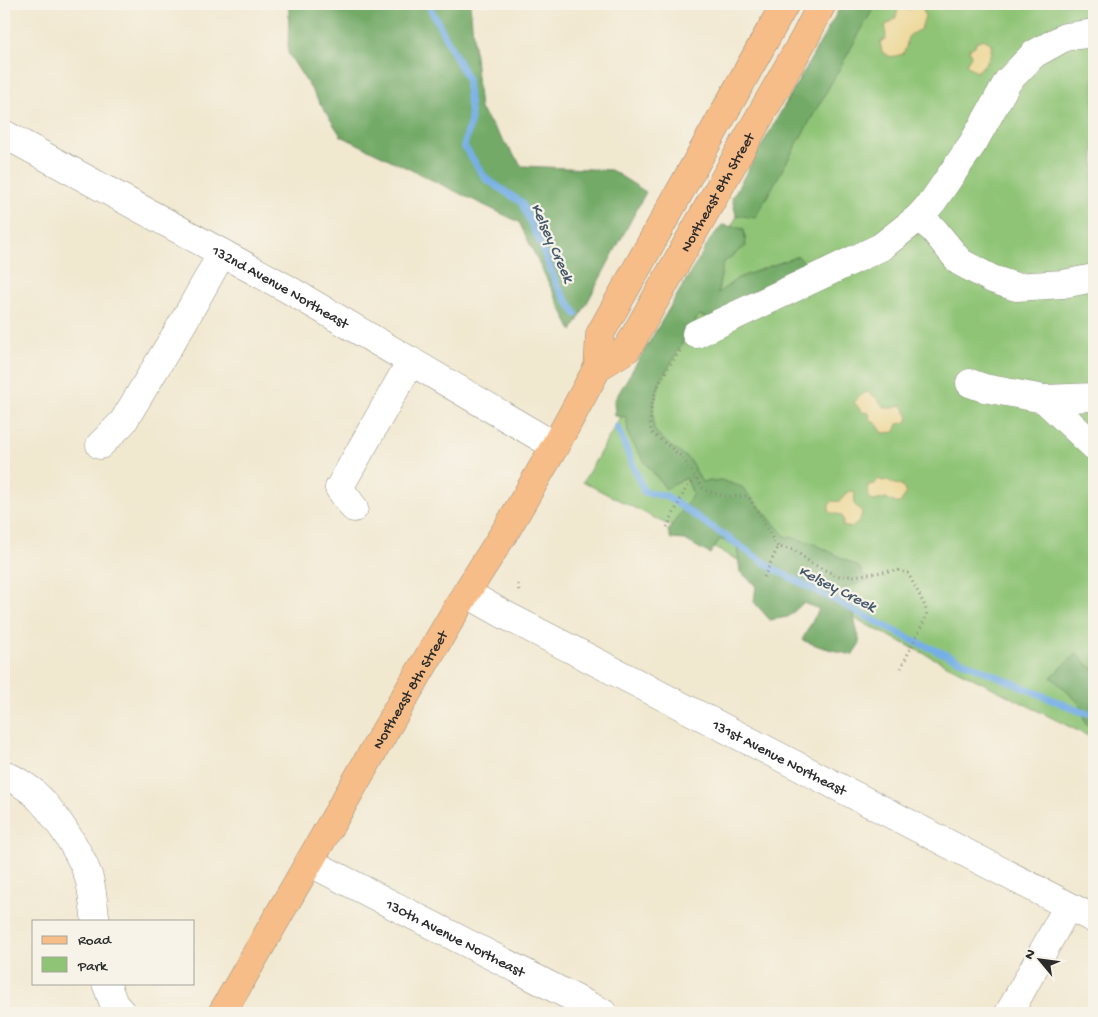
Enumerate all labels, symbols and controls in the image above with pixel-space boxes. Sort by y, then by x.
street label: Northeast 8th Street [677,128,760,256]
water label: Kelsey Creek [525,201,577,288]
street label: 132nd Avenue Northeast [207,242,353,335]
water label: Kelsey Creek [795,562,880,619]
street label: Northeast 8th Street [369,626,454,753]
street label: 131st Avenue Northeast [708,716,851,802]
street label: 130th Avenue Northeast [381,896,529,983]
legend [32,920,195,984]
text: Road [78,932,112,950]
north arrow [1016,934,1066,984]
text: N [1021,947,1040,963]
text: Park [77,958,108,976]

